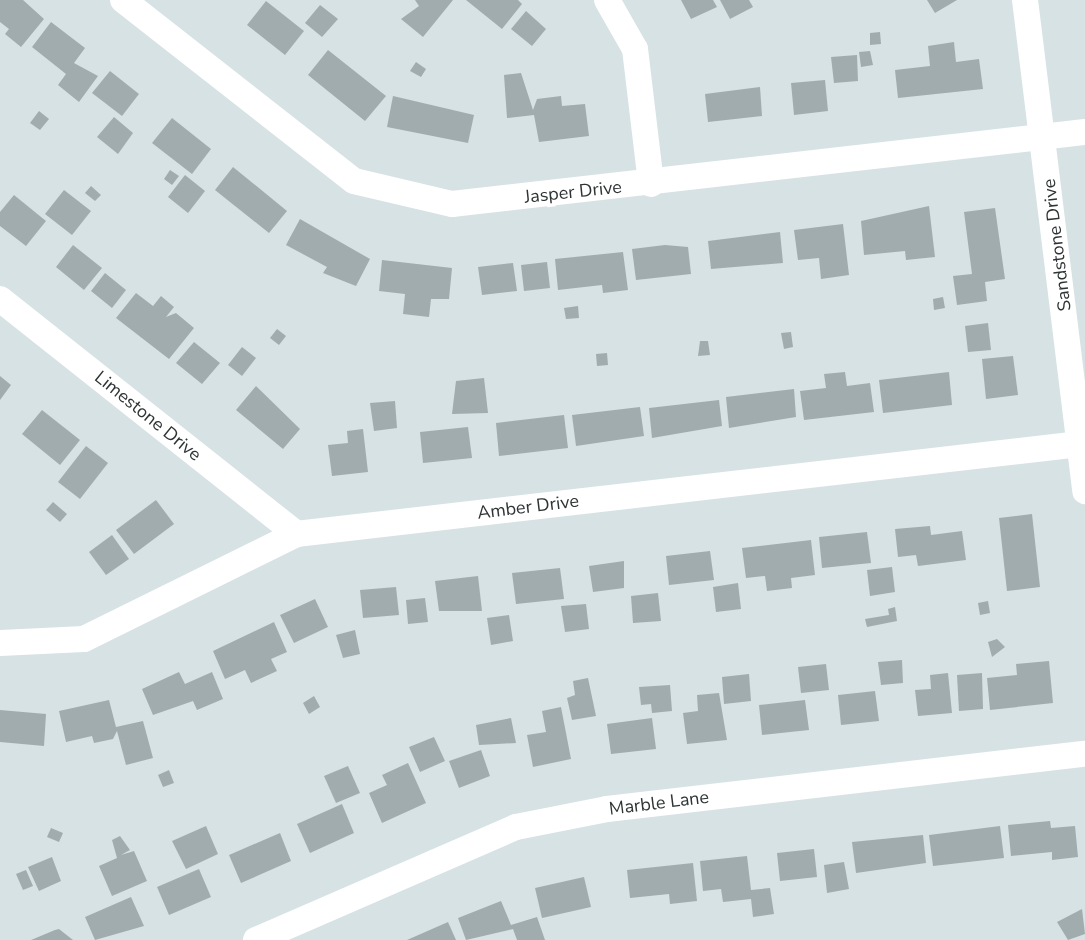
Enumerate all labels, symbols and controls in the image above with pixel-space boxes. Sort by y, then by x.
street label: Jasper Drive [523,176,623,208]
street label: Sandstone Drive [1038,178,1076,312]
street label: Limestone Drive [90,366,206,466]
street label: Amber Drive [476,490,580,524]
street label: Marble Lane [608,786,710,820]

